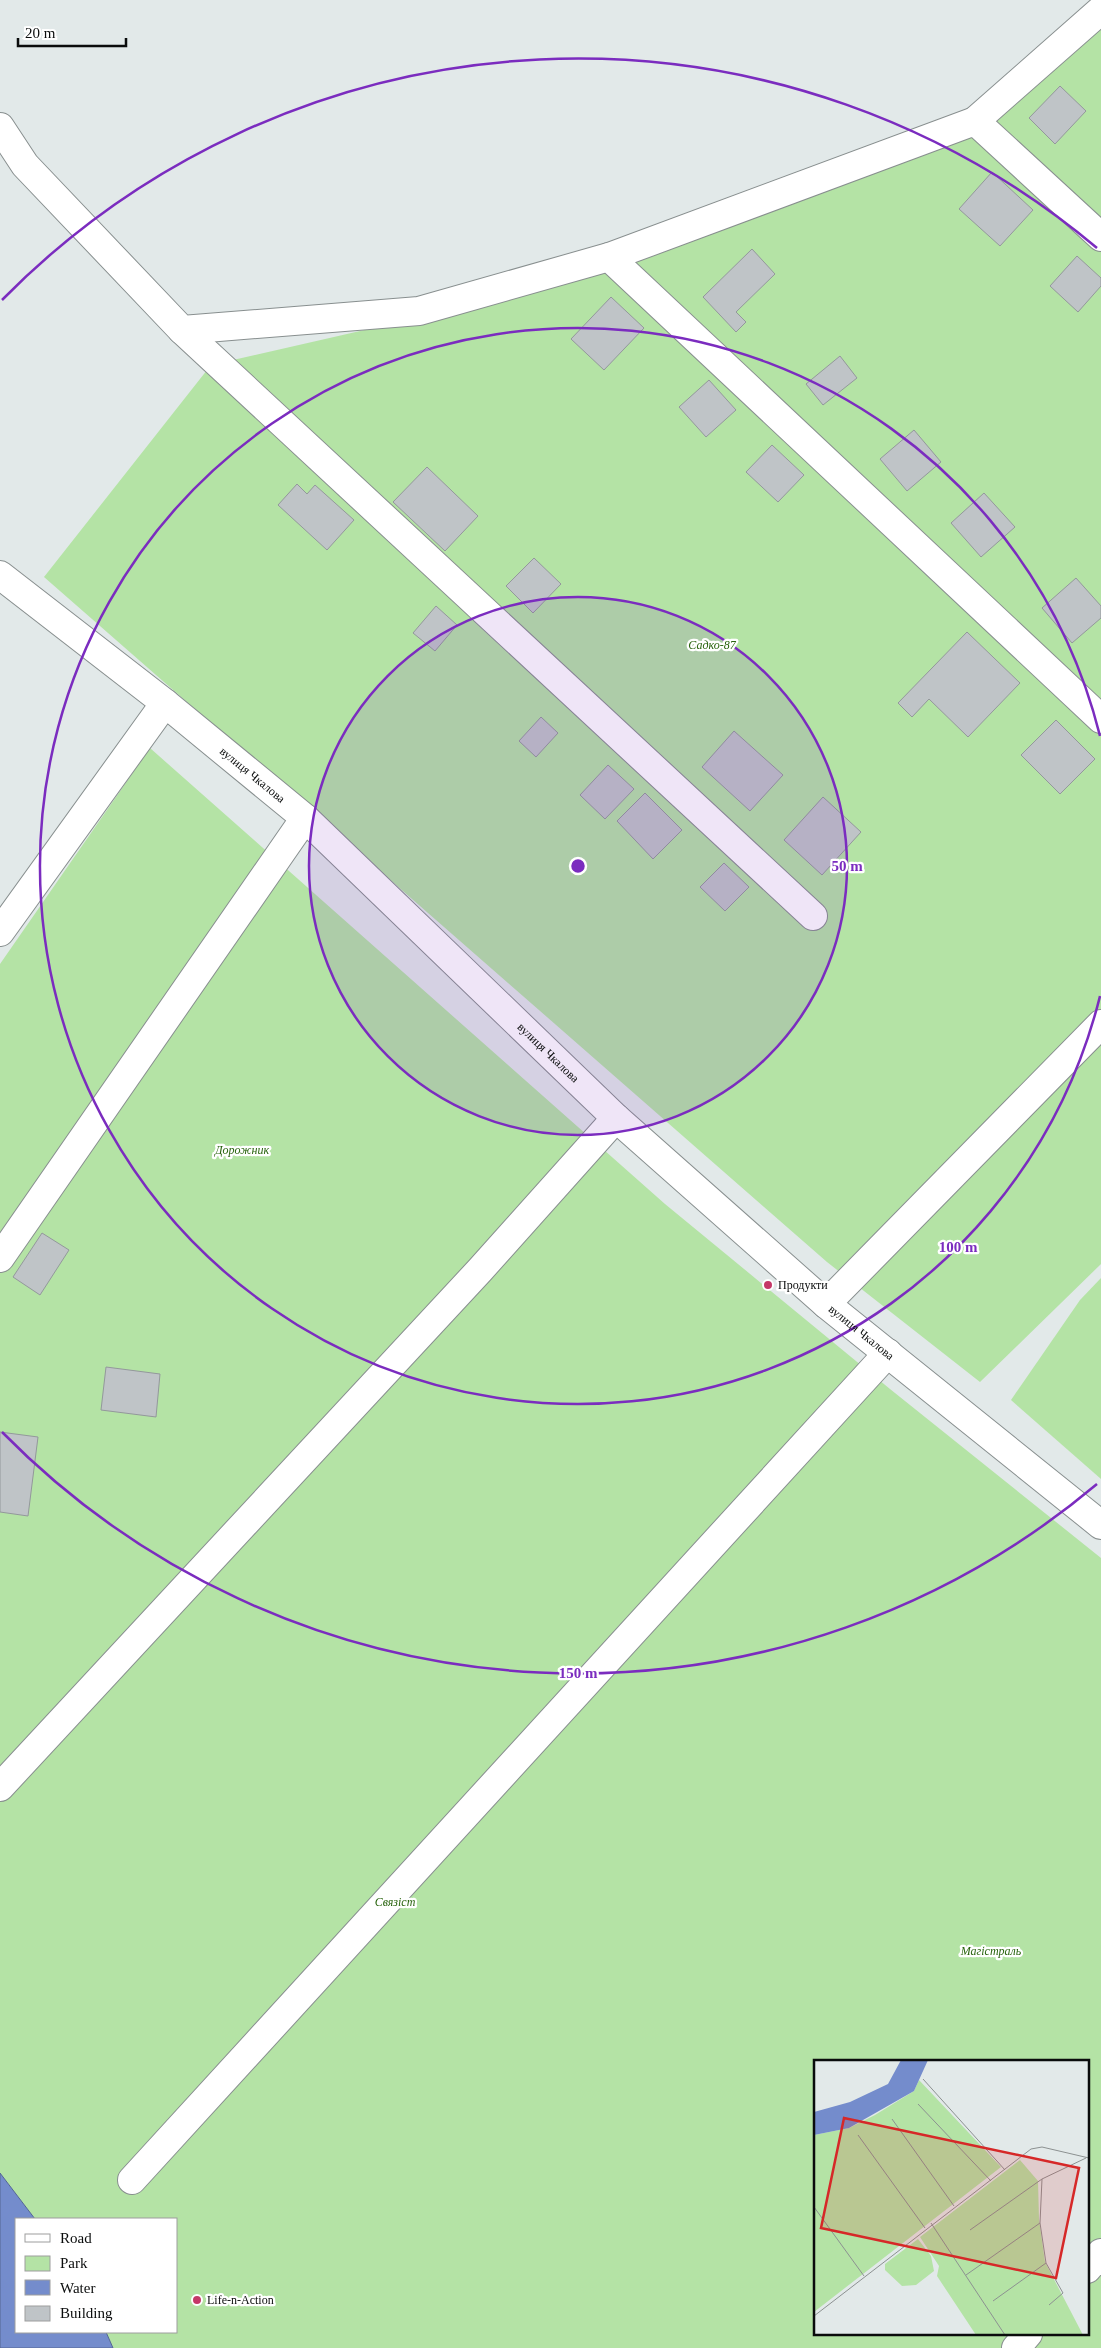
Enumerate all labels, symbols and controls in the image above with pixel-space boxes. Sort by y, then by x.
scale bar [18,15,125,47]
text: 20 m [25,25,56,41]
park label: Садко-87 [688,638,737,652]
street label: вулиця Чкалова [217,744,288,806]
centre of rings [569,857,587,875]
text: 50 m [831,858,863,874]
street label: вулиця Чкалова [515,1020,582,1086]
park label: Дорожник [214,1143,269,1157]
text: 100 m [939,1239,978,1255]
place label: Продукти [778,1278,828,1292]
marker: Продукти [762,1279,774,1291]
street label: вулиця Чкалова [826,1302,897,1363]
text: 150 m [559,1665,598,1681]
park label: Связіст [375,1895,416,1909]
park label: Магістраль [960,1944,1022,1958]
inset map [814,2060,1088,2336]
legend [15,2218,178,2333]
text: Road [60,2230,92,2246]
text: Park [60,2255,88,2271]
text: Water [60,2280,95,2296]
place label: Life-n-Action [207,2293,274,2307]
marker: Life-n-Action [191,2294,203,2306]
text: Building [60,2305,113,2321]

